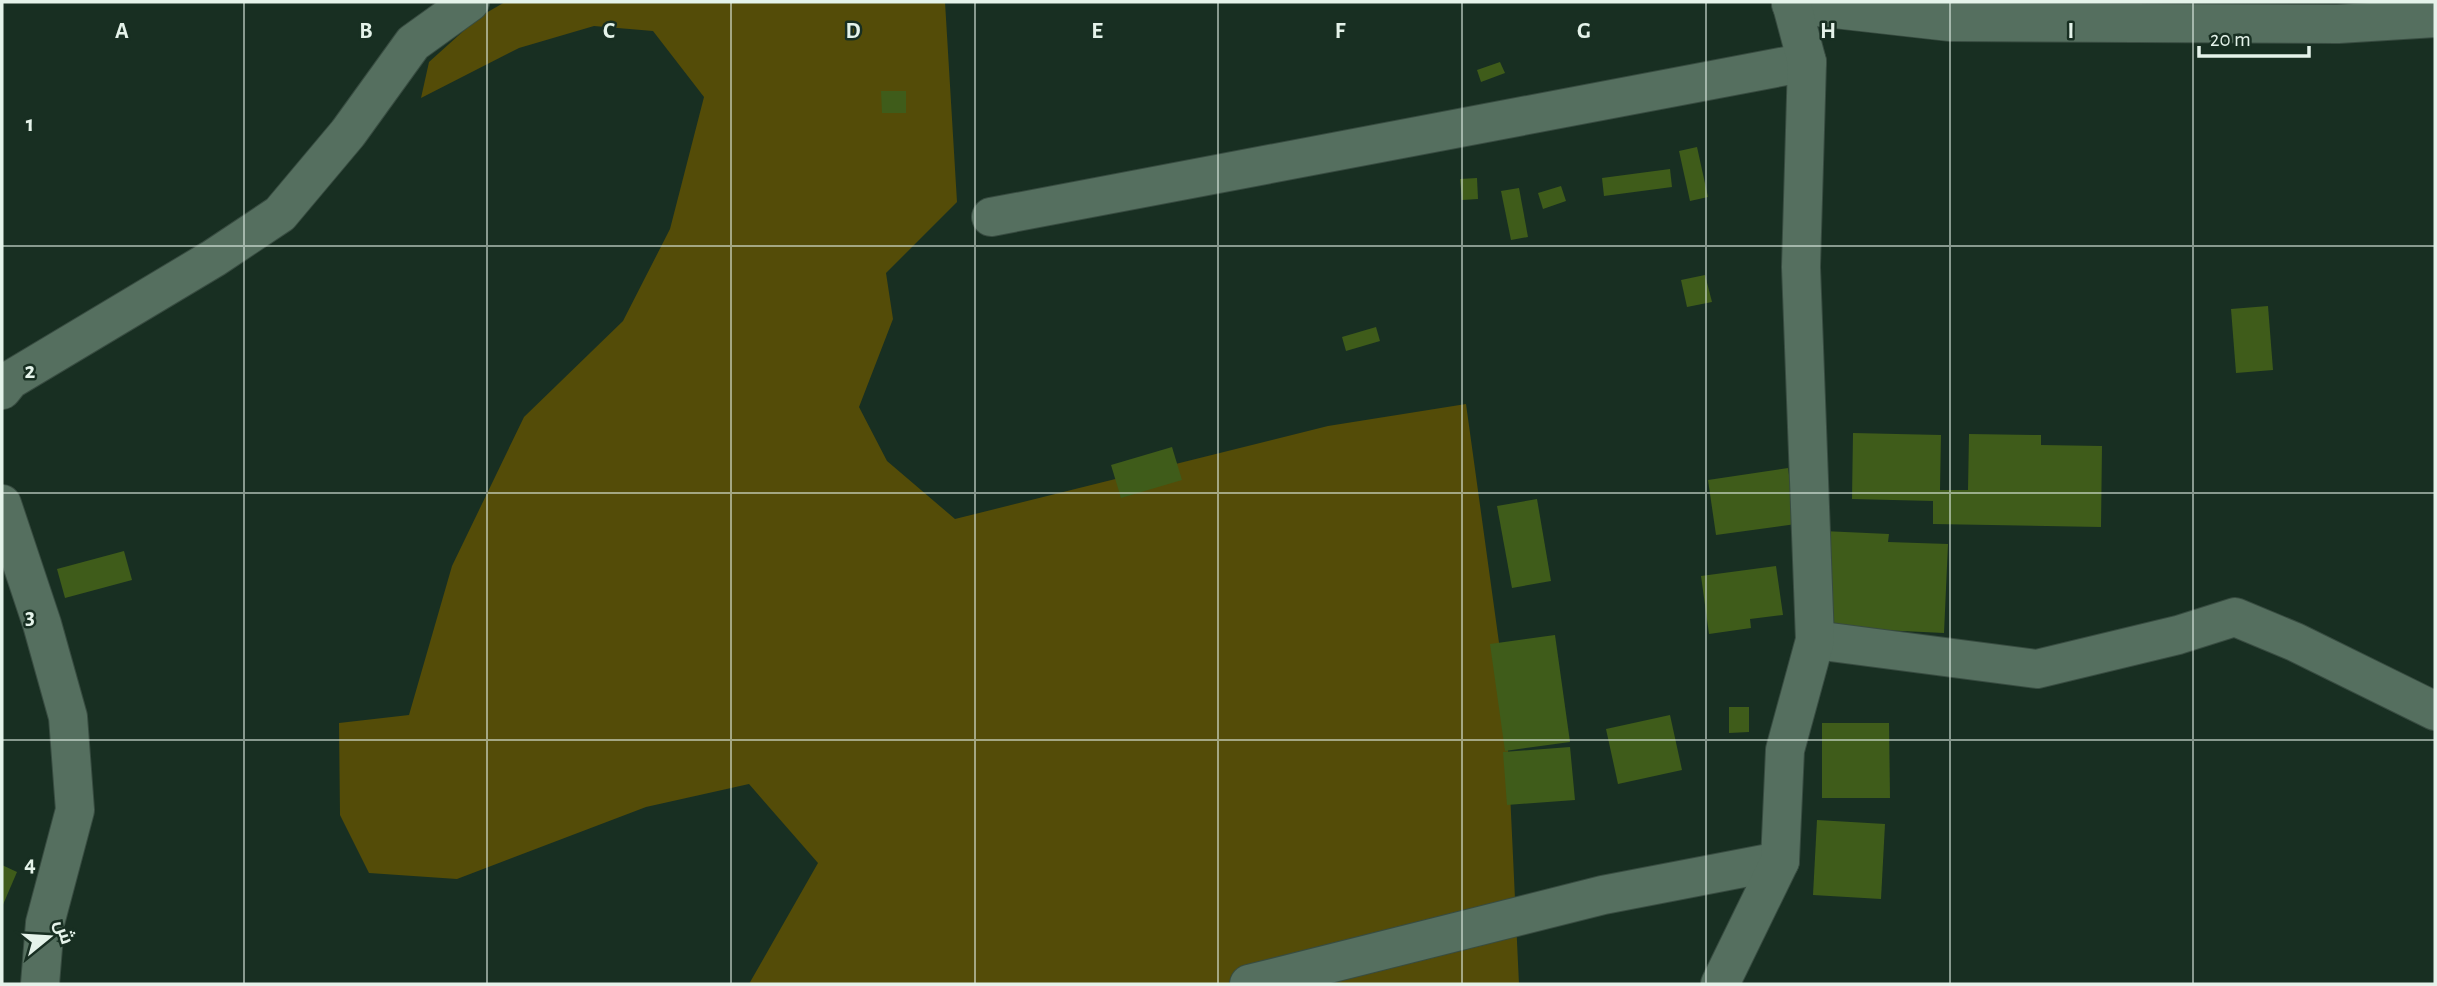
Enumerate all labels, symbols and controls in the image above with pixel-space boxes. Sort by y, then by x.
scale bar [2199,14,2309,58]
text: A [115,20,129,43]
text: B [359,20,373,43]
text: C [603,20,615,43]
text: D [845,20,861,43]
text: E [1091,20,1103,43]
text: F [1335,20,1346,43]
text: G [1577,20,1591,43]
text: H [1820,20,1836,43]
text: I [2068,20,2074,43]
text: 20 m [2210,29,2251,50]
text: 1 [26,113,34,136]
text: 2 [25,360,36,383]
text: 3 [25,606,35,629]
text: 4 [24,853,36,876]
north arrow [14,902,84,972]
text: ش [50,917,77,947]

